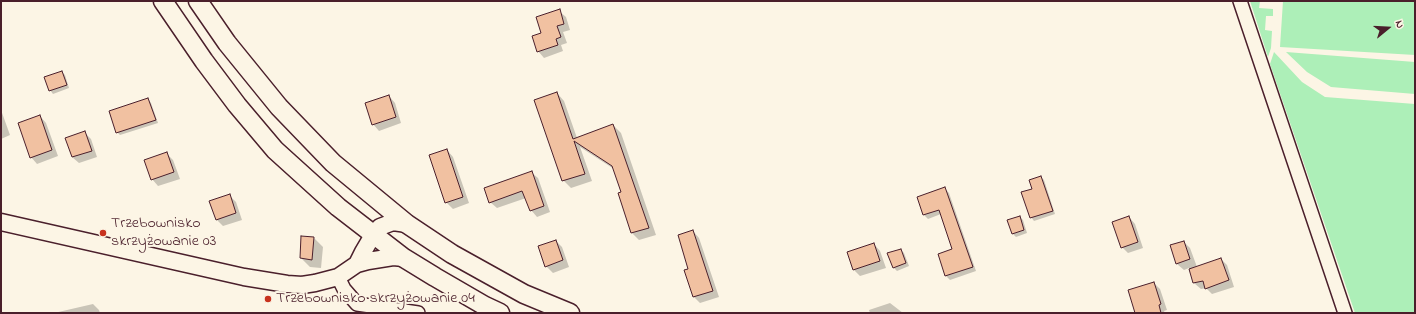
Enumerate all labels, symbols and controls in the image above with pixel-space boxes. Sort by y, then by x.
north arrow [1368,8,1408,48]
text: N [1391,18,1408,30]
place label: Trzebownisko skrzyżowanie 03 [111,214,216,252]
marker: Trzebownisko skrzyżowanie 03 [98,228,108,238]
place label: Trzebownisko skrzyżowanie 04 [276,289,475,309]
marker: Trzebownisko skrzyżowanie 04 [263,294,273,304]

